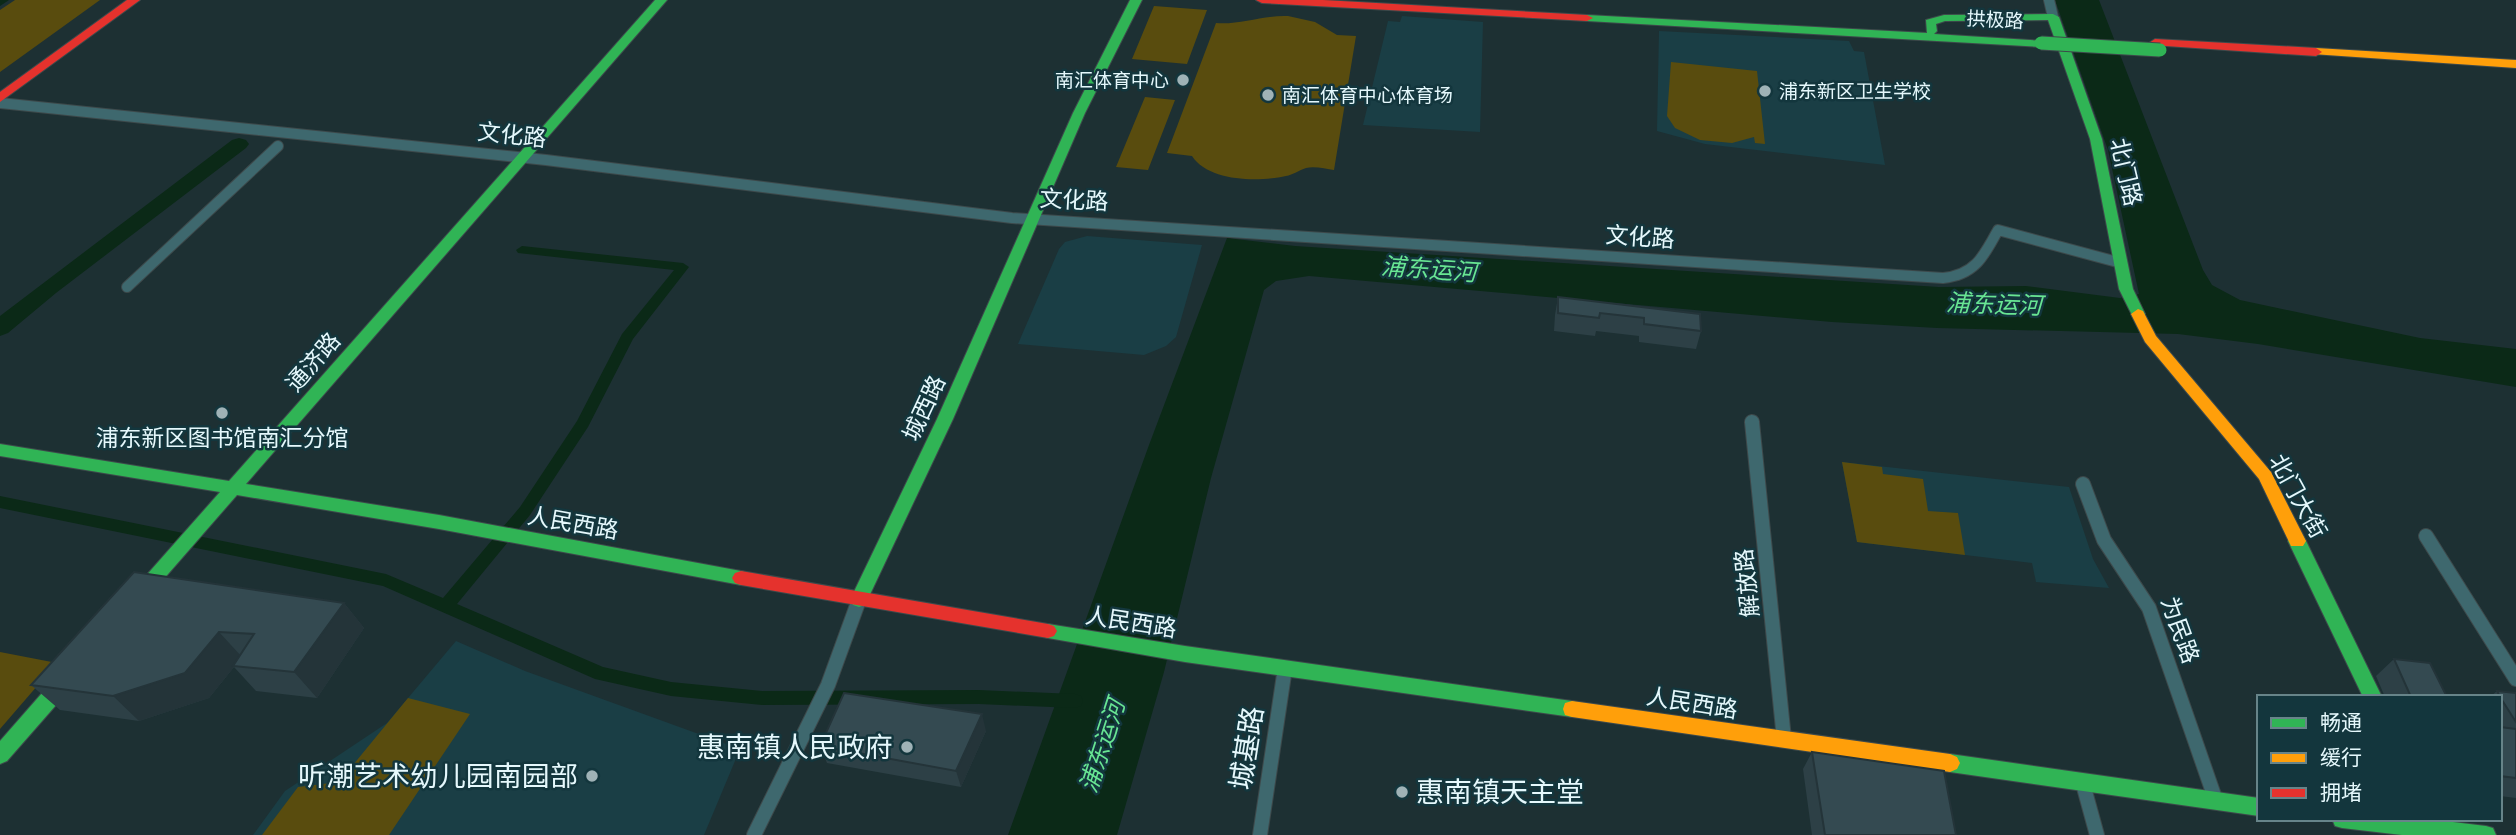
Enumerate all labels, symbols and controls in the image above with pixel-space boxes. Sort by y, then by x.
street label: 拱极路 [1966,8,2024,32]
place label: 南汇体育中心 [1055,70,1169,91]
marker: 南汇体育中心 [1175,72,1191,88]
place label: 浦东新区卫生学校 [1779,81,1931,102]
marker: 浦东新区卫生学校 [1757,83,1773,99]
place label: 南汇体育中心体育场 [1282,85,1453,106]
marker: 南汇体育中心体育场 [1260,87,1276,103]
street label: 文化路 [476,118,548,152]
street label: 北门路 [2106,135,2146,209]
street label: 文化路 [1039,185,1109,215]
street label: 文化路 [1605,222,1675,252]
water label: 浦东运河 [1380,252,1482,286]
water label: 浦东运河 [1946,289,2046,319]
street label: 通济路 [281,327,345,397]
street label: 城西路 [898,371,950,445]
marker: 浦东新区图书馆南汇分馆 [214,405,230,421]
place label: 浦东新区图书馆南汇分馆 [96,425,349,451]
street label: 北门大街 [2264,449,2332,543]
street label: 人民西路 [525,502,621,544]
street label: 解放路 [1730,547,1764,619]
street label: 为民路 [2156,593,2204,667]
street label: 人民西路 [1084,602,1178,642]
street label: 人民西路 [1645,683,1739,723]
water label: 浦东运河 [1074,692,1131,796]
legend [2257,695,2502,821]
street label: 城基路 [1225,704,1269,792]
text: 畅通 [2320,711,2362,734]
place label: 惠南镇人民政府 [697,732,893,763]
marker: 惠南镇人民政府 [899,739,915,755]
text: 缓行 [2320,746,2362,769]
place label: 听潮艺术幼儿园南园部 [298,761,578,792]
marker: 听潮艺术幼儿园南园部 [584,768,600,784]
place label: 惠南镇天主堂 [1416,777,1584,808]
text: 拥堵 [2320,781,2362,804]
marker: 惠南镇天主堂 [1394,784,1410,800]

